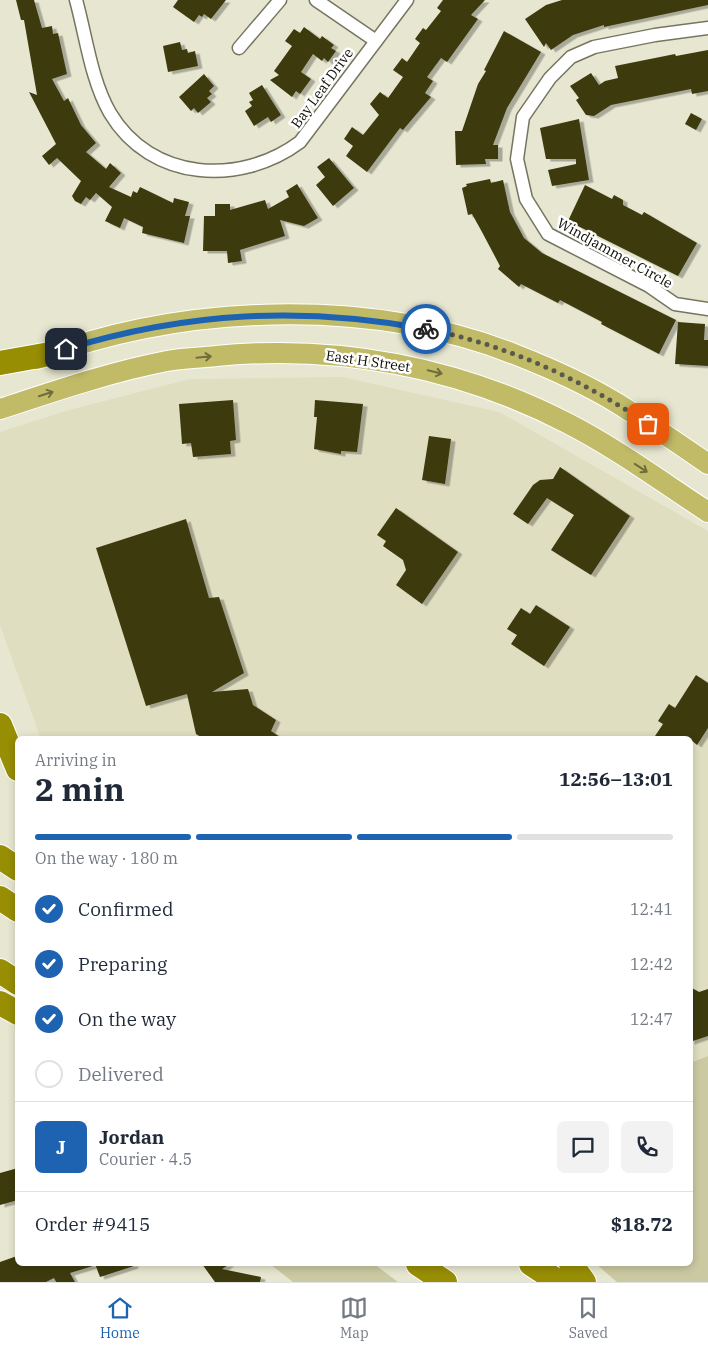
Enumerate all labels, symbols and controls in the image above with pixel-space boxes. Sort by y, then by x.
street label: Bay Leaf Drive [287,44,357,132]
street label: Windjammer Circle [554,214,676,292]
courier [401,304,451,354]
icon: bike [412,315,440,343]
pin [45,328,87,370]
icon: home [52,335,80,363]
street label: East H Street [325,346,411,376]
one-way arrow [196,352,212,362]
one-way arrow [426,368,442,377]
one-way arrow [38,389,54,398]
pin [627,403,669,445]
icon: bag [634,410,662,438]
one-way arrow [634,463,648,473]
text: Arriving in [35,750,117,770]
text: 12:56–13:01 [559,767,673,791]
text: 2 min [35,768,125,810]
text: On the way · 180 m [35,848,178,868]
icon: check [35,895,63,923]
text: Confirmed [78,897,173,921]
text: 12:41 [630,899,673,919]
icon: check [35,950,63,978]
text: Preparing [78,952,167,976]
text: 12:42 [630,954,673,974]
icon: check [35,1005,63,1033]
text: On the way [78,1007,176,1031]
text: 12:47 [630,1009,673,1029]
text: Delivered [78,1062,164,1086]
button: chat [557,1121,609,1173]
button: phone [621,1121,673,1173]
text: Jordan [99,1125,164,1149]
text: J [56,1135,66,1159]
text: Courier · 4.5 [99,1149,192,1169]
text: Order #9415 [35,1212,150,1236]
text: $18.72 [611,1212,673,1236]
tab: Home [100,1294,140,1342]
tab: Map [340,1294,369,1342]
tab: Saved [569,1294,608,1342]

